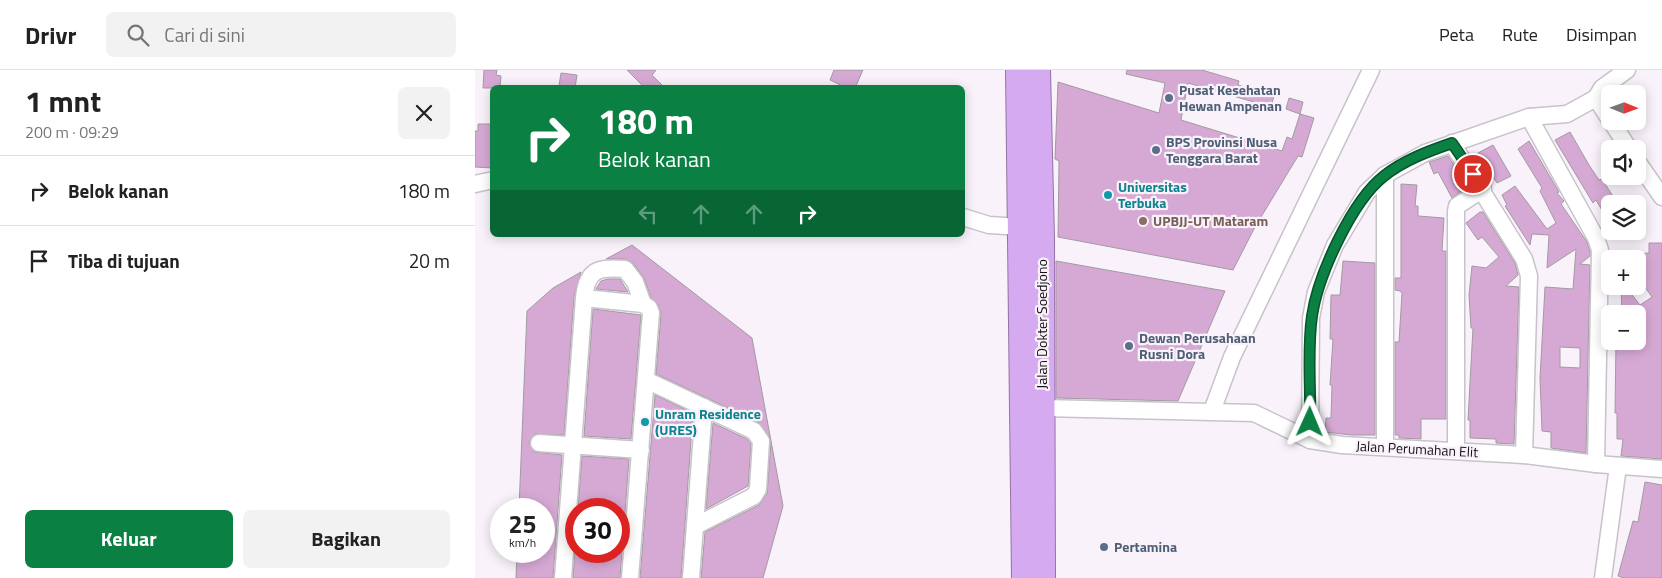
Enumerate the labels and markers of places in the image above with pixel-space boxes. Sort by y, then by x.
place label: Pusat Kesehatan Hewan Ampenan [1179,79,1282,116]
marker: Pusat Kesehatan Hewan Ampenan [1163,92,1175,104]
place label: BPS Provinsi Nusa Tenggara Barat [1166,131,1277,168]
marker: BPS Provinsi Nusa Tenggara Barat [1150,144,1162,156]
pin [1452,153,1494,195]
place label: Universitas Terbuka [1118,176,1187,213]
marker: Universitas Terbuka [1102,189,1114,201]
place label: UPBJJ-UT Mataram [1153,210,1268,231]
marker: UPBJJ-UT Mataram [1137,215,1149,227]
place label: Dewan Perusahaan Rusni Dora [1139,327,1256,364]
marker: Dewan Perusahaan Rusni Dora [1123,340,1135,352]
place label: Unram Residence (URES) [655,403,761,440]
marker: Unram Residence (URES) [639,416,651,428]
place label: Pertamina [1114,536,1177,557]
marker: Pertamina [1098,541,1110,553]

